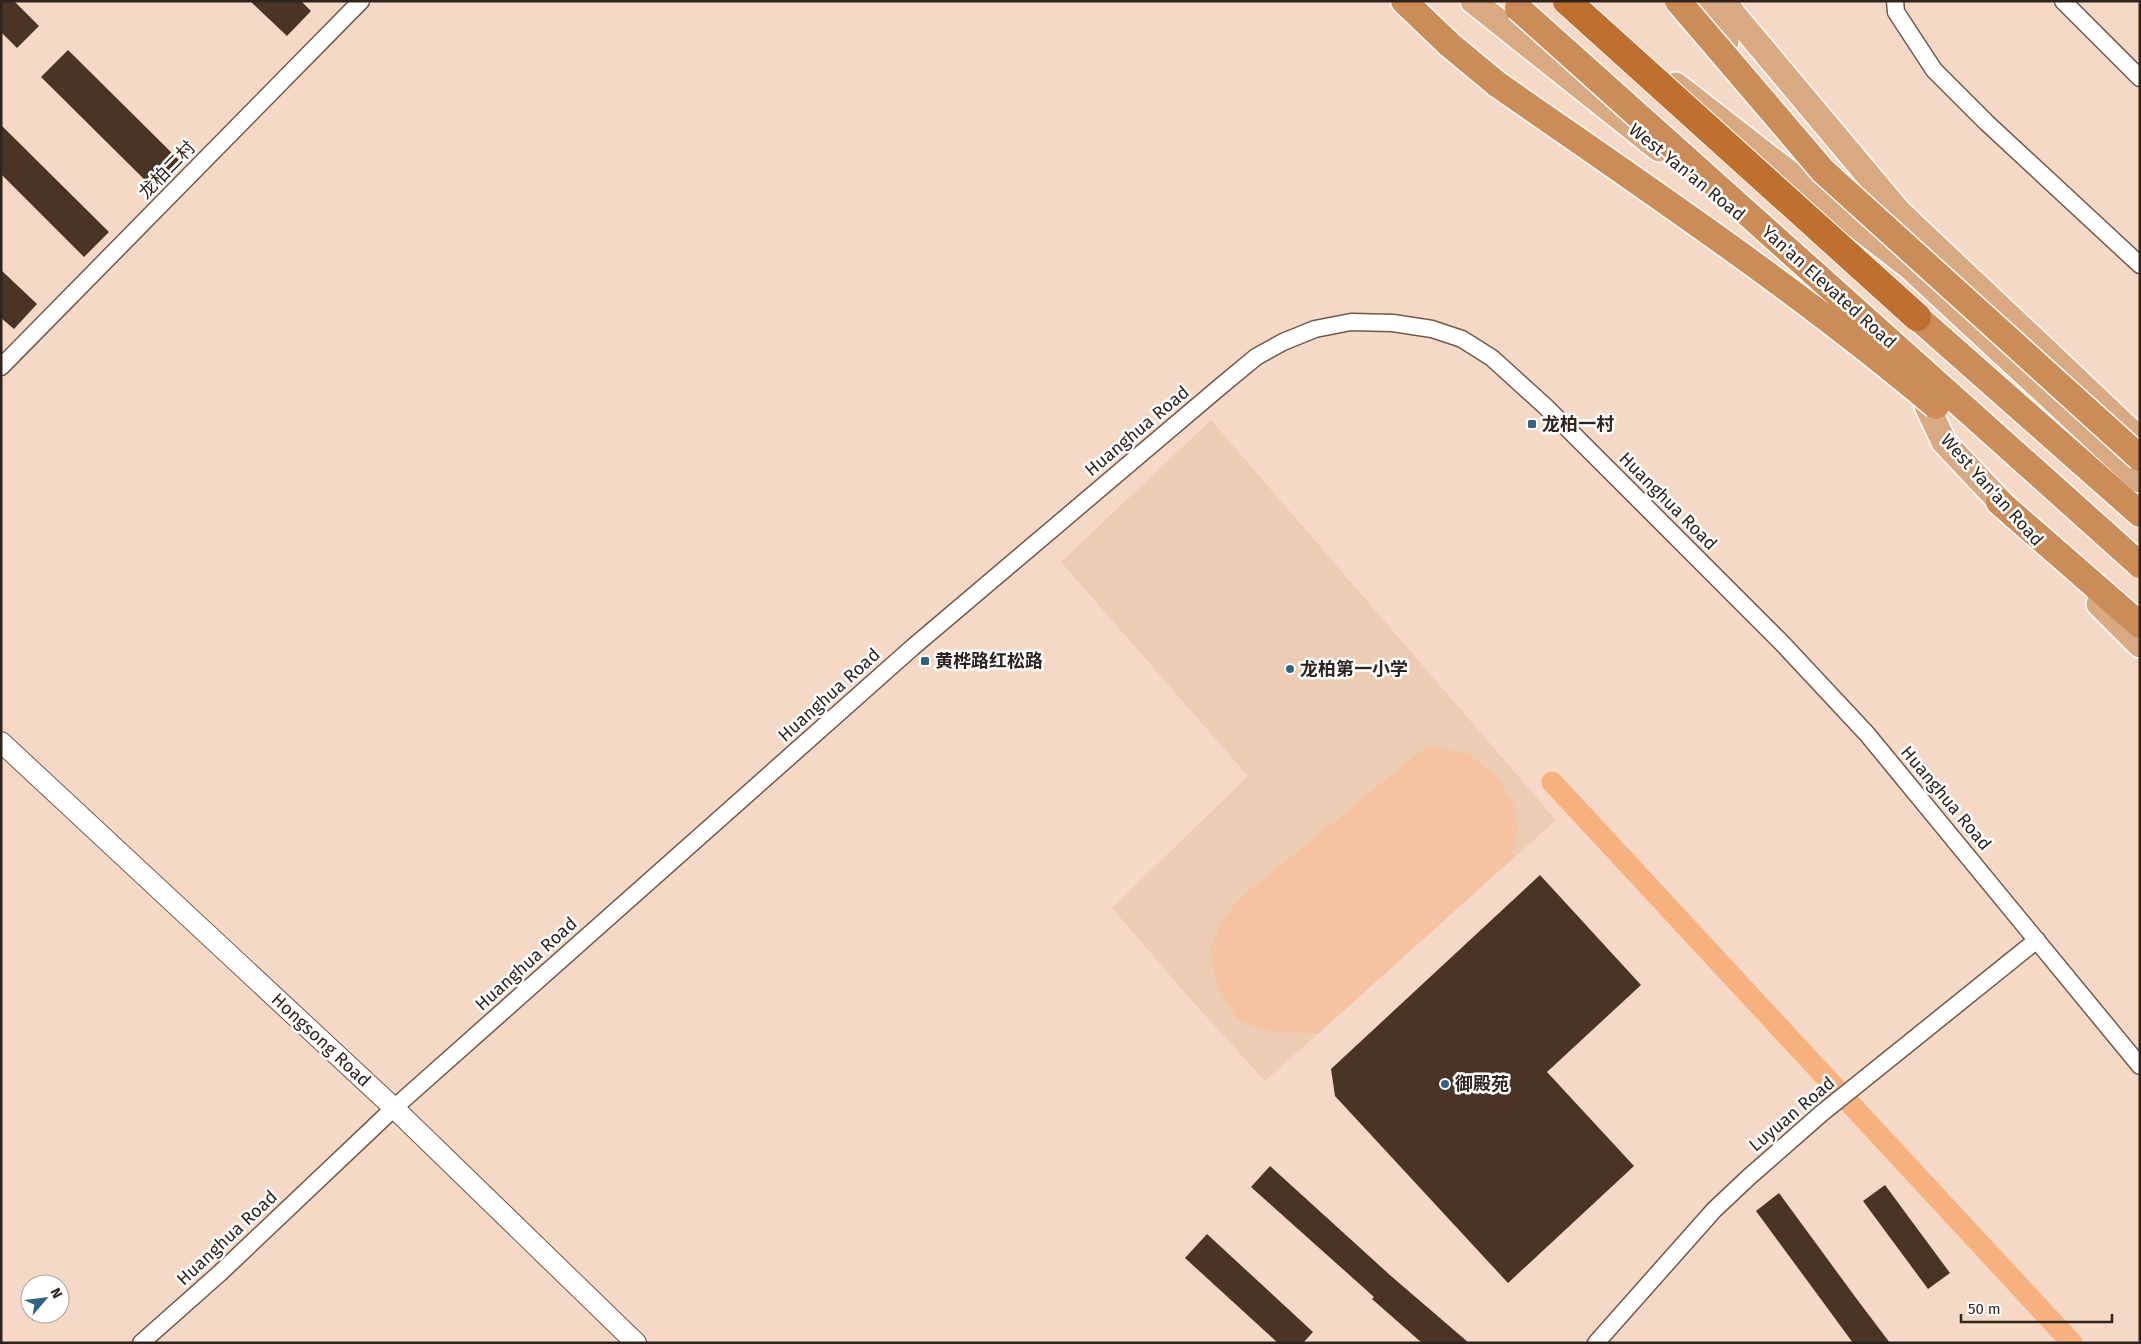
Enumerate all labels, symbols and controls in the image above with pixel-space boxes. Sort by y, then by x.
street label: West Yan'an Road [1624,118,1750,226]
street label: 龙柏二村 [134,136,200,204]
street label: Yan'an Elevated Road [1757,221,1901,353]
street label: Huanghua Road [1080,381,1194,481]
place label: 龙柏一村 [1542,413,1614,435]
marker: 龙柏一村 [1526,418,1538,430]
street label: West Yan'an Road [1936,429,2048,551]
street label: Huanghua Road [1614,447,1722,555]
street label: Huanghua Road [774,643,884,747]
place label: 黄桦路红松路 [935,650,1043,672]
marker: 黄桦路红松路 [919,655,931,667]
place label: 龙柏第一小学 [1300,658,1408,680]
marker: 龙柏第一小学 [1284,663,1296,675]
street label: Huanghua Road [1896,741,1996,855]
street label: Huanghua Road [471,912,581,1016]
street label: Hongsong Road [267,988,375,1092]
street label: Luyuan Road [1745,1072,1839,1156]
place label: 御殿苑 [1454,1073,1509,1095]
marker: 御殿苑 [1439,1078,1451,1090]
street label: Huanghua Road [172,1186,282,1290]
north arrow [20,1274,70,1324]
text: N [46,1285,66,1301]
scale bar [1961,1292,2112,1324]
text: 50 m [1968,1300,2001,1318]

